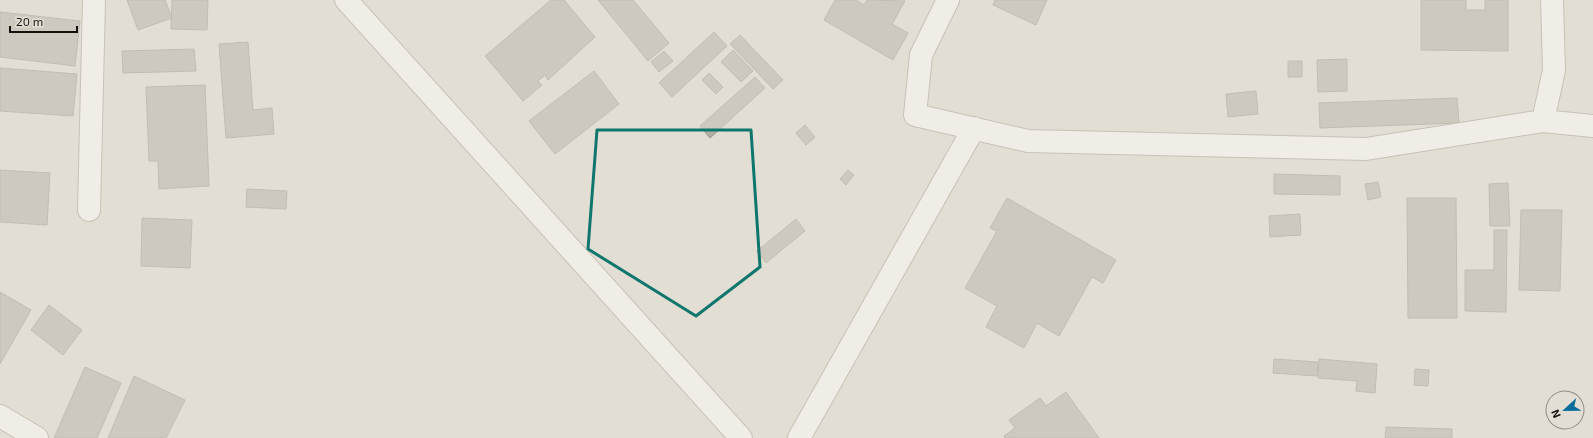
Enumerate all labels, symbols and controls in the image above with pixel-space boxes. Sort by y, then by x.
scale bar [10,8,77,34]
text: 20 m [16,14,43,28]
north arrow [1545,390,1585,430]
text: N [1548,408,1563,420]

